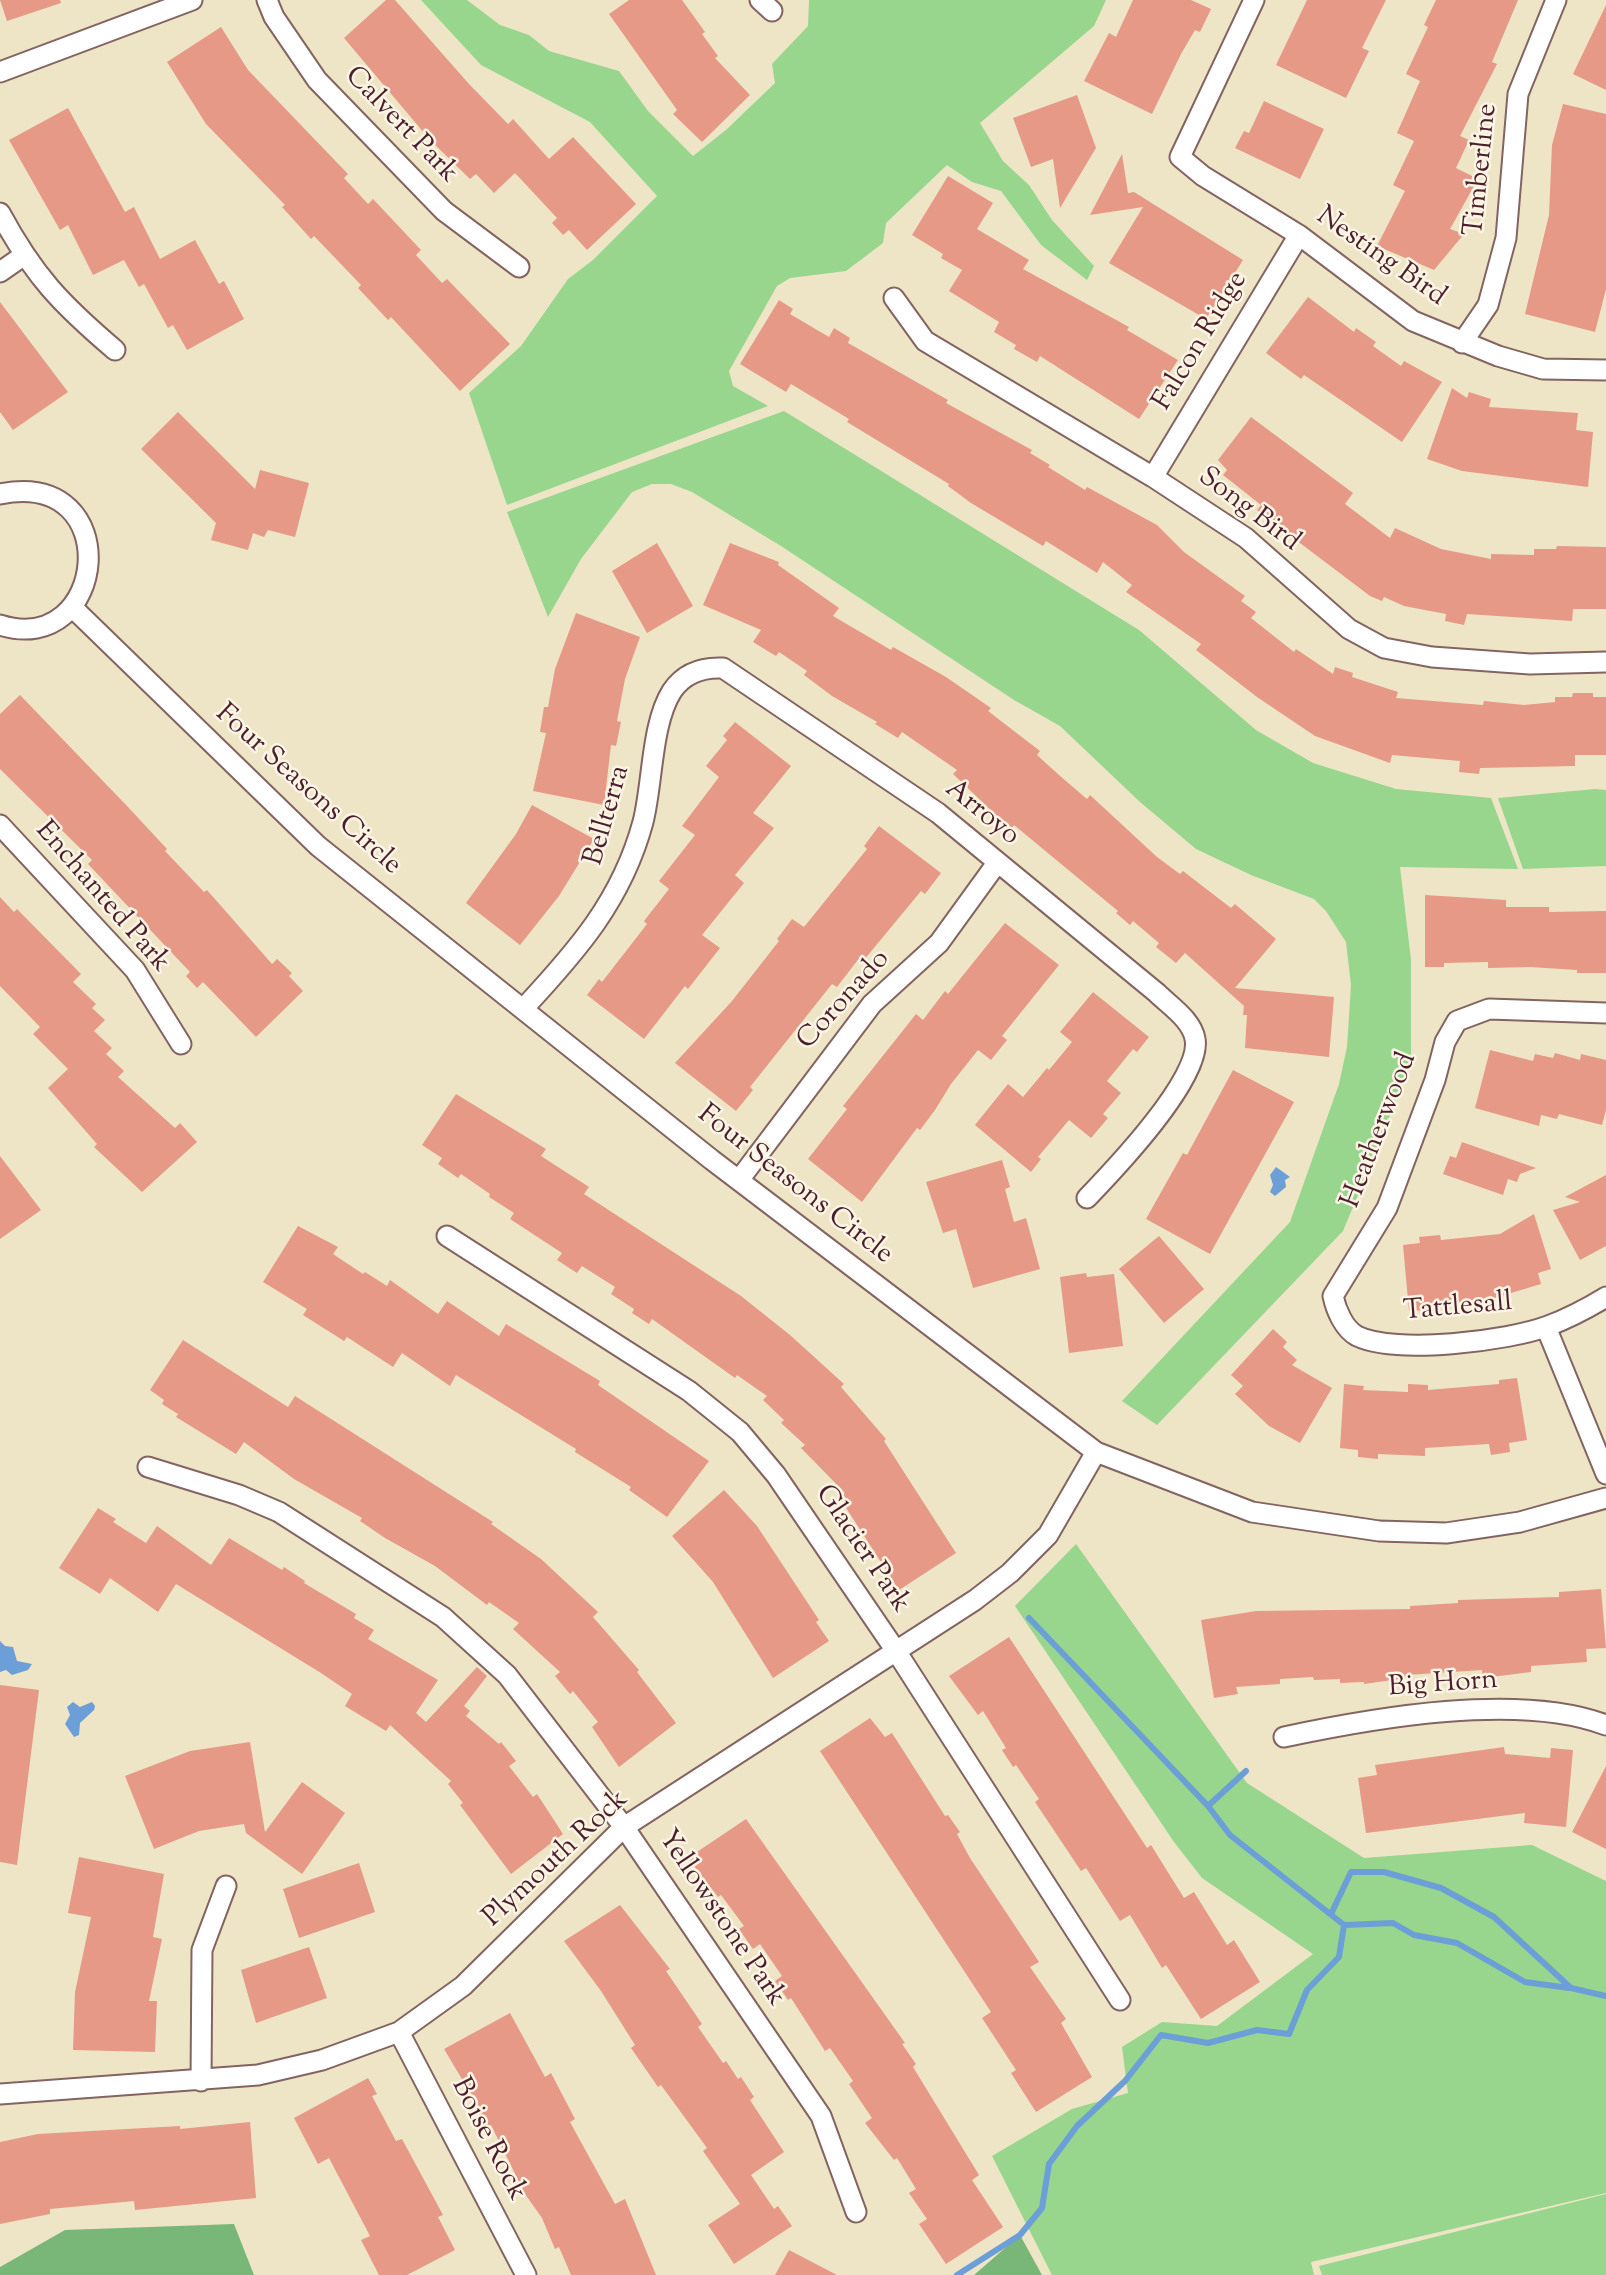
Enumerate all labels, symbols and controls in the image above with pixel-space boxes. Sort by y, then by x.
street label: Calvert Park [336,61,464,191]
street label: Timberline [1459,102,1507,238]
street label: Nesting Bird [1308,201,1452,315]
street label: Falcon Ridge [1147,266,1257,418]
street label: Song Bird [1190,462,1306,560]
street label: Four Seasons Circle [207,699,407,883]
street label: Bellterra [579,762,639,870]
street label: Arroyo [937,774,1025,854]
street label: Enchanted Park [26,816,176,980]
street label: Coronado [791,944,899,1058]
street label: Heatherwood [1336,1049,1426,1213]
street label: Four Seasons Circle [689,1099,899,1273]
street label: Tattlesall [1402,1288,1514,1330]
street label: Glacier Park [806,1480,916,1620]
street label: Big Horn [1387,1665,1499,1707]
street label: Plymouth Rock [478,1784,636,1936]
street label: Yellowstone Park [649,1824,791,2014]
street label: Boise Rock [442,2073,532,2207]

